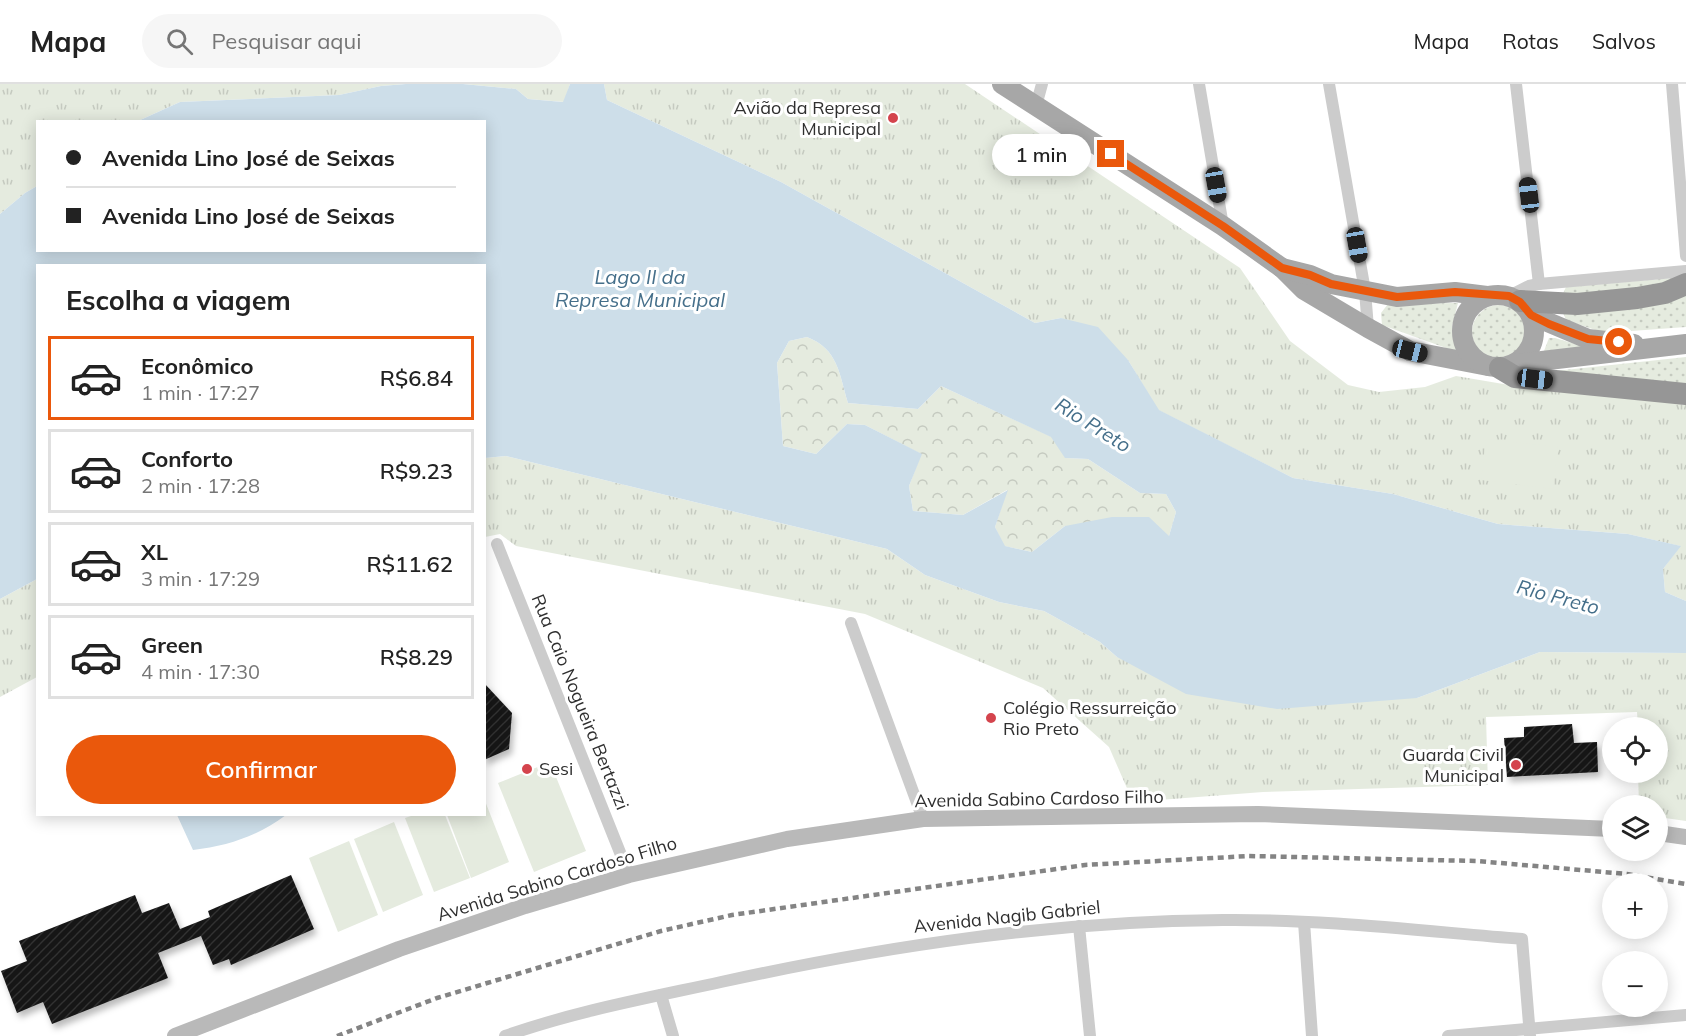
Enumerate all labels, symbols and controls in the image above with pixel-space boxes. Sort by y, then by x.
search box [142,14,562,68]
text: Mapa [30,24,106,59]
icon: search [163,25,196,58]
text: Pesquisar aqui [211,27,361,55]
text: Mapa [1414,28,1469,54]
text: Rotas [1502,28,1559,54]
text: Salvos [1592,28,1656,54]
place label: Avião da Represa Municipal [734,96,881,140]
marker: Avião da Represa Municipal [886,111,900,125]
callout: 1 min [991,133,1090,175]
route end [1097,140,1124,167]
text: 1 min [1016,142,1067,167]
text: Avenida Lino José de Seixas [102,144,395,172]
car [1204,166,1228,204]
car [1518,176,1540,214]
text: Avenida Lino José de Seixas [102,202,395,230]
car [1345,226,1369,264]
water label: Lago II da Represa Municipal [555,264,725,312]
text: Escolha a viagem [66,283,291,317]
route start [1605,328,1632,355]
car [1390,338,1430,364]
icon: car [69,351,123,405]
text: Econômico [141,352,254,380]
text: R$6.84 [380,364,453,392]
car [1516,368,1554,390]
text: 1 min · 17:27 [141,380,260,405]
water label: Rio Preto [1051,392,1136,458]
icon: car [69,444,123,498]
text: Conforto [141,445,233,473]
text: R$9.23 [380,457,453,485]
text: 2 min · 17:28 [141,473,260,498]
icon: car [69,537,123,591]
text: XL [141,538,168,566]
text: R$11.62 [366,550,453,578]
text: 3 min · 17:29 [141,566,260,591]
water label: Rio Preto [1514,574,1602,620]
street label: Rua Caio Nogueira Bertazzi [527,591,634,813]
icon: car [69,630,123,684]
text: Green [141,631,203,659]
text: R$8.29 [380,643,453,671]
text: 4 min · 17:30 [141,659,260,684]
place label: Colégio Ressurreição Rio Preto [1003,696,1176,740]
marker: Colégio Ressurreição Rio Preto [984,711,998,725]
map controls [1602,717,1668,1017]
button: locate [1602,717,1668,783]
button: Confirmar [66,735,456,804]
place label: Guarda Civil Municipal [1402,743,1504,787]
place label: Sesi [539,757,573,780]
marker: Guarda Civil Municipal [1509,758,1523,772]
marker: Sesi [520,762,534,776]
street label: Avenida Sabino Cardoso Filho [914,785,1164,812]
button: layers [1602,795,1668,861]
street label: Avenida Sabino Cardoso Filho [434,831,679,926]
button: + [1602,873,1668,939]
street label: Avenida Nagib Gabriel [912,895,1101,938]
button: − [1602,951,1668,1017]

